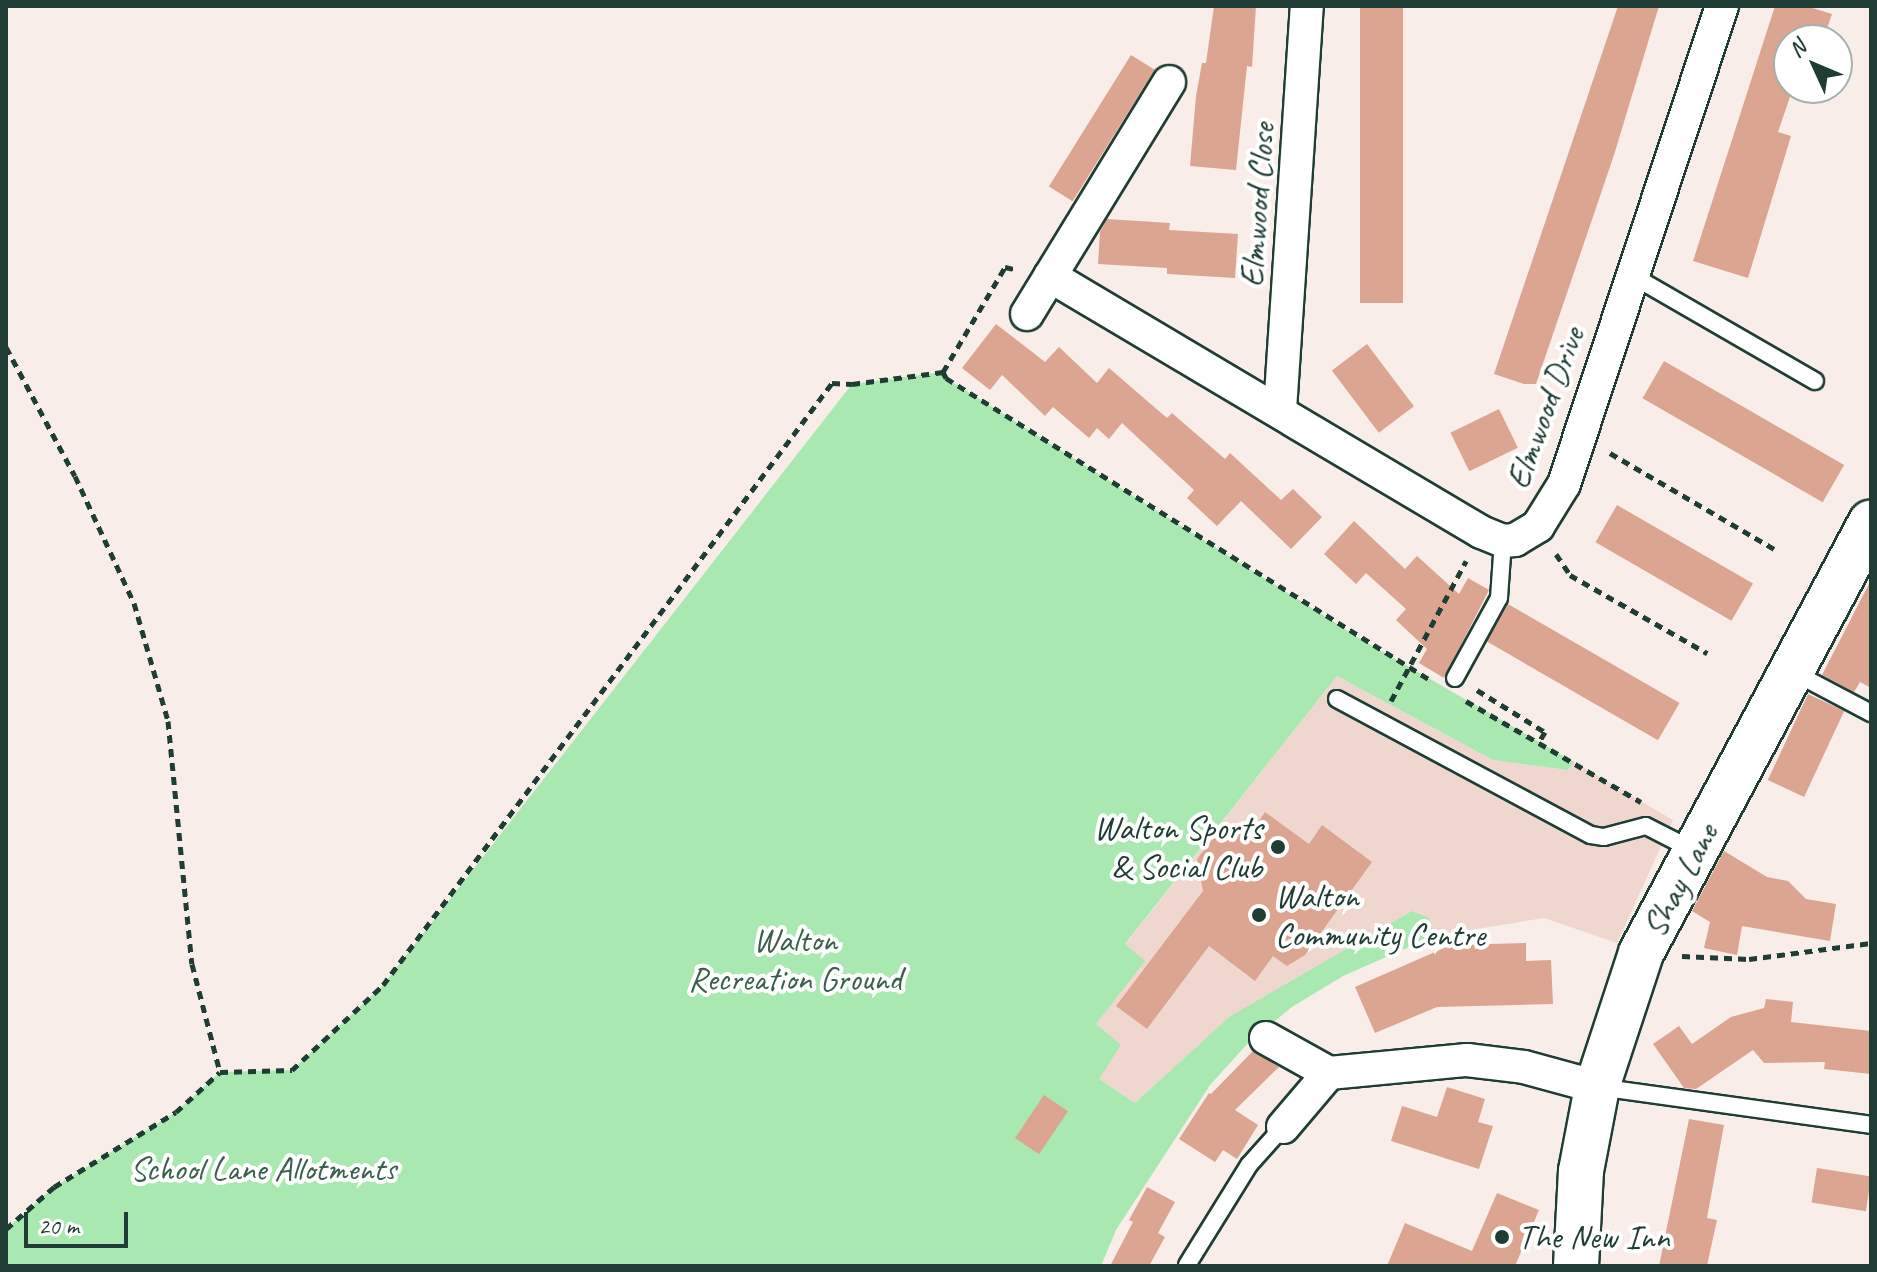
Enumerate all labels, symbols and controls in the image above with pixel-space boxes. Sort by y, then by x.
north arrow [1773,24,1853,104]
text: N [1782,34,1812,63]
street label: Elmwood Close [1231,122,1283,288]
street label: Elmwood Drive [1497,322,1593,494]
place label: Walton Sports & Social Club [1094,807,1262,886]
street label: Shay Lane [1633,816,1727,944]
marker: Walton Sports & Social Club [1269,838,1287,856]
place label: Walton Community Centre [1275,875,1485,954]
marker: Walton Community Centre [1250,906,1268,924]
park label: Walton Recreation Ground [688,919,902,998]
park label: School Lane Allotments [130,1149,396,1189]
scale bar [28,1196,132,1246]
text: 20 m [38,1211,79,1241]
place label: The New Inn [1518,1217,1671,1257]
marker: The New Inn [1493,1228,1511,1246]

